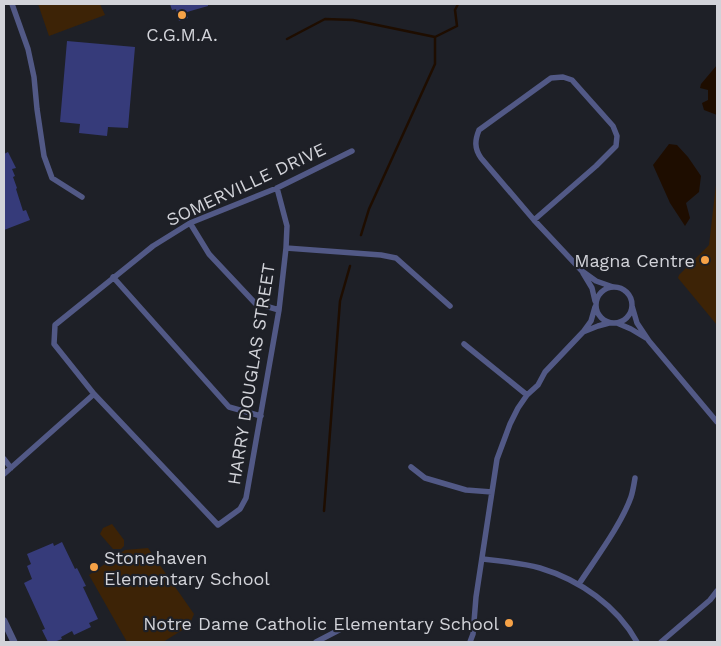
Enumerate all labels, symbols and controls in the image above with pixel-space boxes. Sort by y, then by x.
marker: C.G.M.A. [176,9,188,21]
place label: C.G.M.A. [146,24,218,45]
street label: SOMERVILLE DRIVE [163,138,329,230]
place label: Magna Centre [574,250,695,271]
marker: Magna Centre [699,254,711,266]
street label: HARRY DOUGLAS STREET [223,261,279,486]
place label: Stonehaven Elementary School [104,547,270,589]
marker: Stonehaven Elementary School [88,561,100,573]
place label: Notre Dame Catholic Elementary School [143,613,499,634]
marker: Notre Dame Catholic Elementary School [503,617,515,629]

